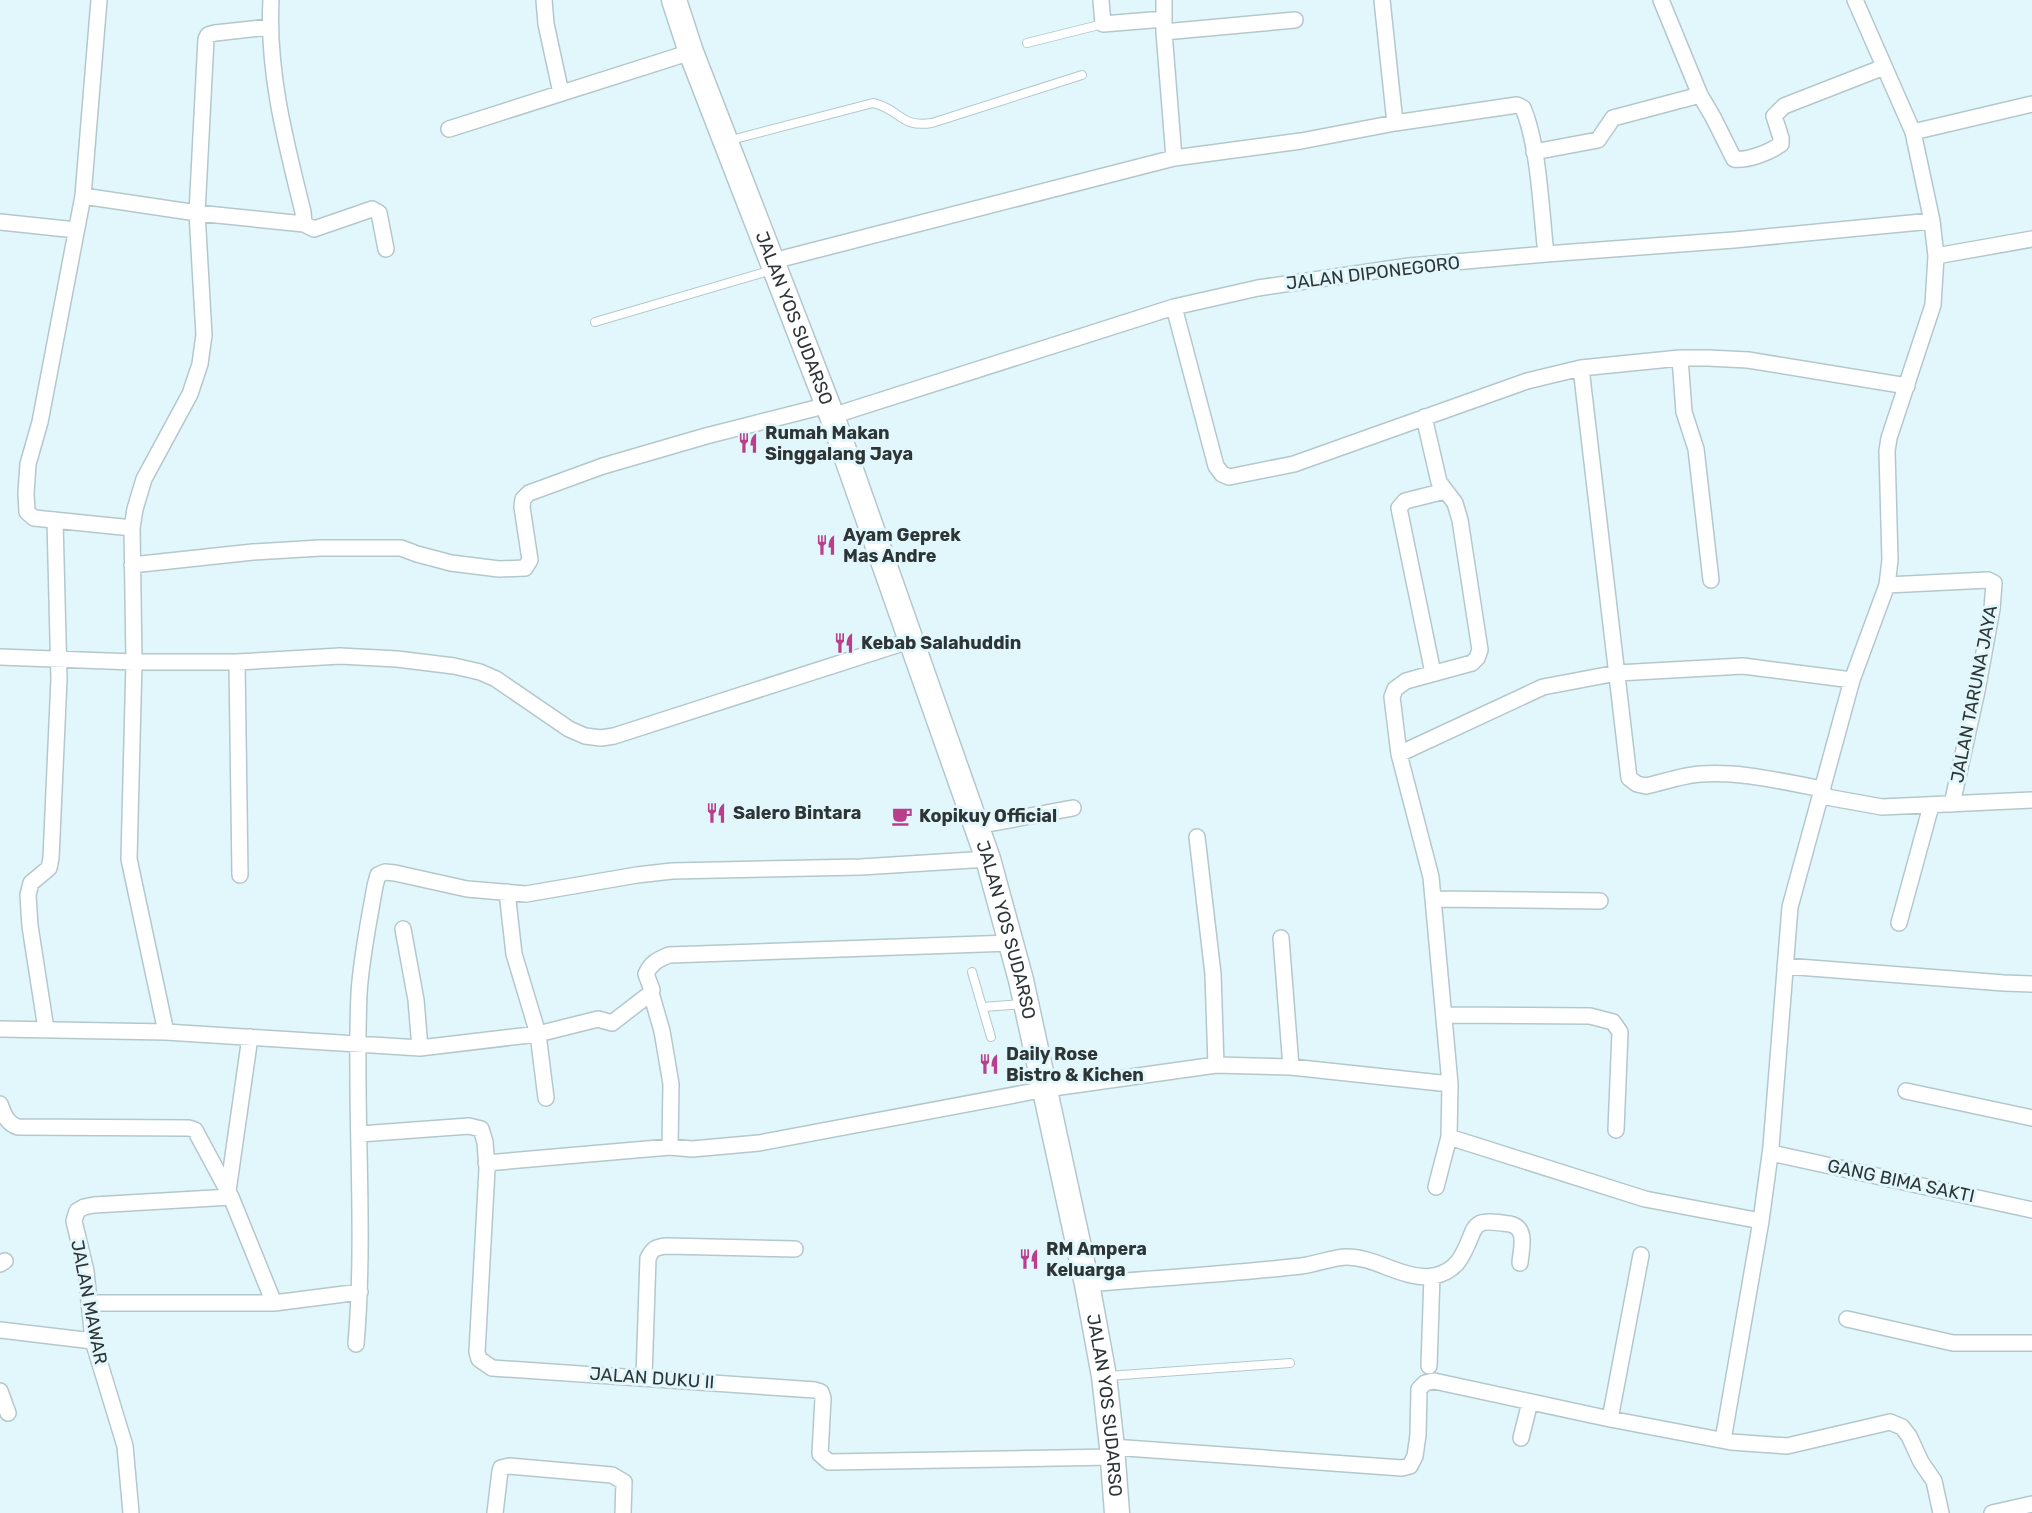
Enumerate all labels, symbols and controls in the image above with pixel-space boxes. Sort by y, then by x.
street label: JALAN YOS SUDARSO [751,228,838,408]
street label: JALAN DIPONEGORO [1285,251,1461,295]
place label: Rumah Makan Singgalang Jaya [765,422,913,465]
restaurant icon: Rumah Makan Singgalang Jaya [736,431,760,455]
place label: Ayam Geprek Mas Andre [843,524,961,567]
restaurant icon: Ayam Geprek Mas Andre [814,533,838,557]
street label: JALAN TARUNA JAYA [1946,603,2002,785]
restaurant icon: Kebab Salahuddin [832,631,856,655]
place label: Kebab Salahuddin [861,632,1021,654]
restaurant icon: Salero Bintara [704,801,728,825]
place label: Salero Bintara [733,802,861,824]
cafe icon: Kopikuy Official [890,804,914,828]
place label: Kopikuy Official [919,805,1057,827]
street label: JALAN YOS SUDARSO [971,838,1040,1021]
place label: Daily Rose Bistro & Kichen [1006,1043,1144,1086]
restaurant icon: Daily Rose Bistro & Kichen [977,1052,1001,1076]
street label: GANG BIMA SAKTI [1825,1155,1977,1207]
street label: JALAN MAWAR [66,1238,112,1366]
place label: RM Ampera Keluarga [1046,1238,1147,1281]
restaurant icon: RM Ampera Keluarga [1017,1247,1041,1271]
street label: JALAN YOS SUDARSO [1082,1312,1127,1497]
street label: JALAN DUKU II [589,1363,715,1393]

